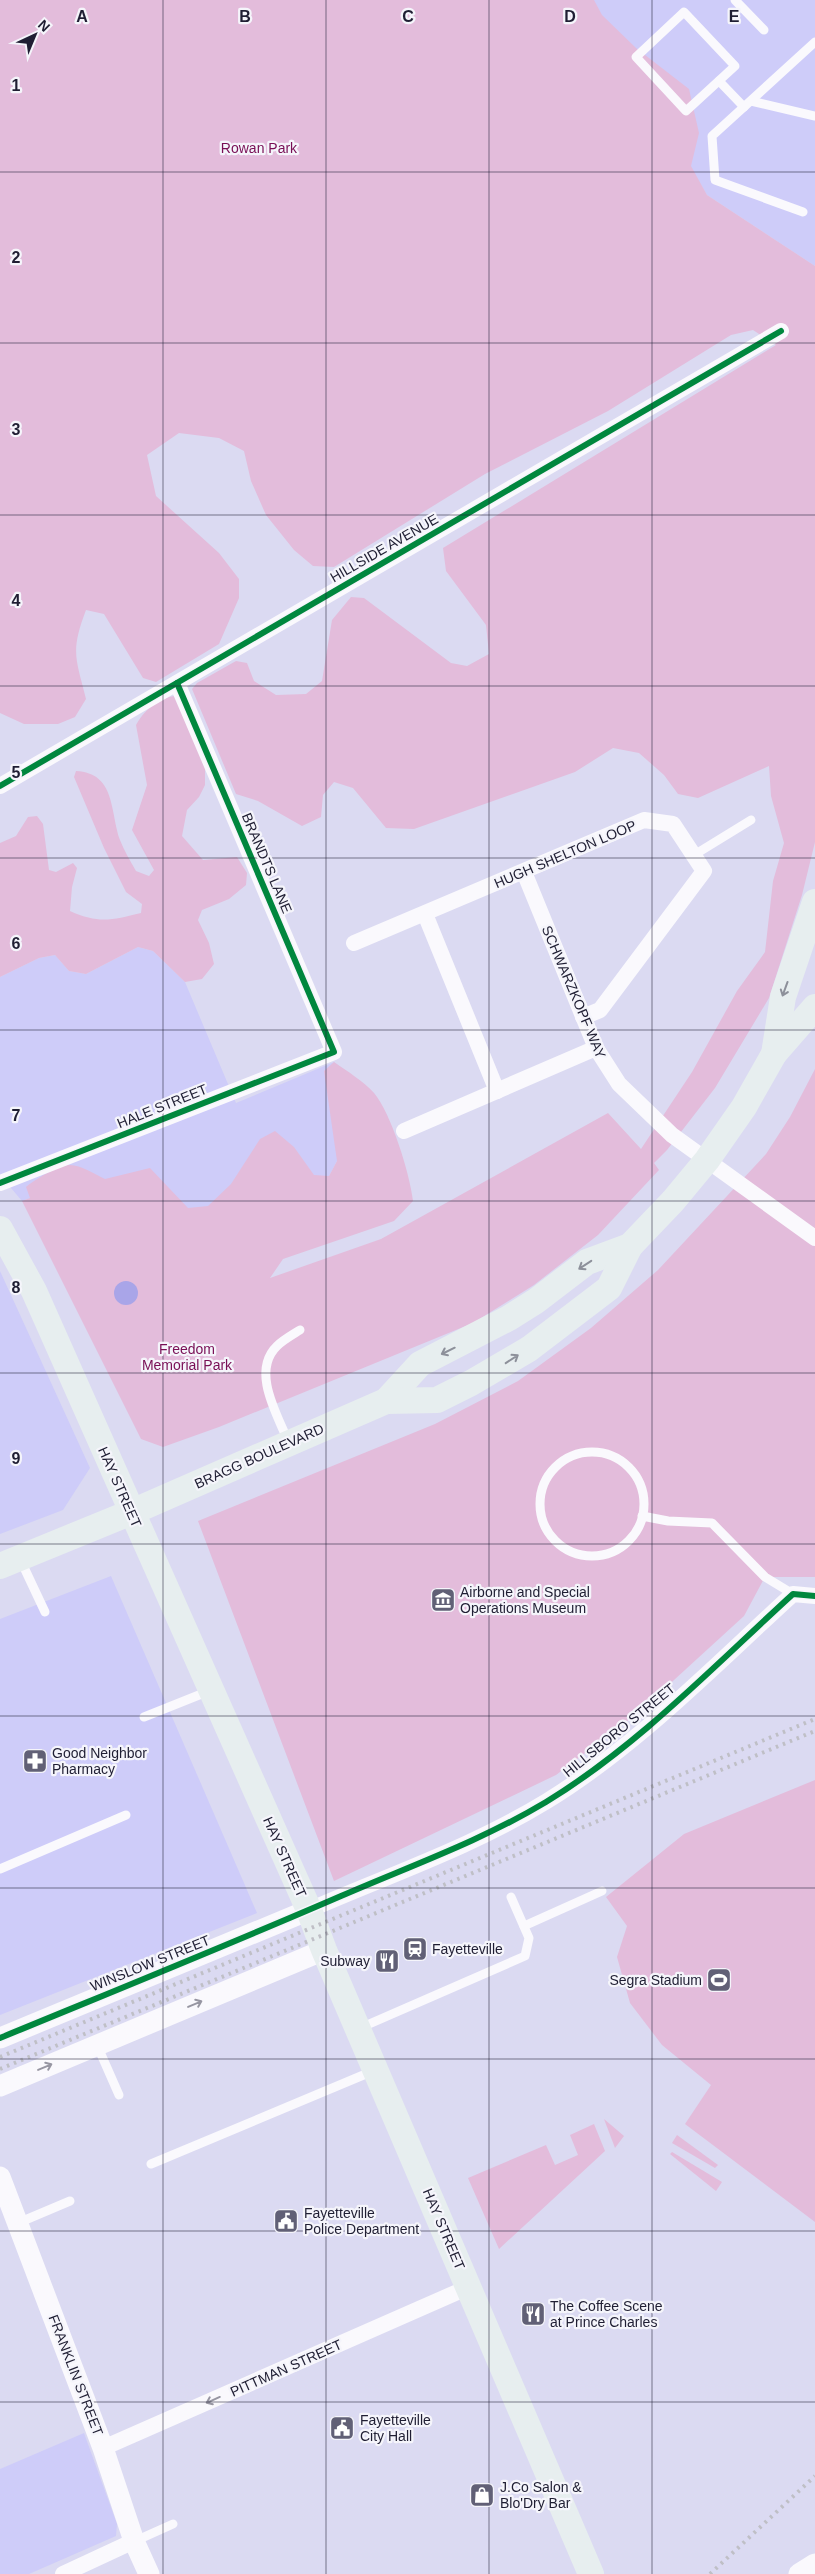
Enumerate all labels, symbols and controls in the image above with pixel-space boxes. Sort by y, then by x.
text: A [76,8,88,25]
text: B [239,8,251,25]
text: C [402,8,414,25]
text: D [564,8,576,25]
text: E [729,8,740,25]
north arrow [10,10,60,60]
text: N [35,16,53,35]
text: 1 [12,77,21,94]
park label: Rowan Park [221,140,298,156]
text: 2 [12,249,21,266]
text: 3 [12,421,21,438]
street label: HILLSIDE AVENUE [327,511,441,585]
text: 4 [12,592,21,609]
text: 5 [12,764,21,781]
street label: BRANDTS LANE [239,810,295,916]
street label: HUGH SHELTON LOOP [492,817,638,891]
street label: SCHWARZKOPF WAY [539,923,609,1061]
text: 6 [12,935,21,952]
one-way arrow [780,981,789,997]
street label: HALE STREET [115,1080,210,1131]
text: 7 [12,1107,21,1124]
one-way arrow [578,1260,592,1270]
text: 8 [12,1279,21,1296]
park label: Freedom Memorial Park [142,1341,233,1373]
one-way arrow [441,1347,456,1356]
one-way arrow [505,1354,519,1365]
street label: BRAGG BOULEVARD [192,1420,326,1492]
street label: HAY STREET [95,1444,145,1530]
text: 9 [12,1450,21,1467]
place label: Airborne and Special Operations Museum [460,1584,590,1616]
museum icon: Airborne and Special Operations Museum [430,1587,456,1613]
street label: HILLSBORO STREET [560,1680,678,1780]
place label: Good Neighbor Pharmacy [52,1745,147,1777]
pharmacy icon: Good Neighbor Pharmacy [22,1748,48,1774]
street label: HAY STREET [260,1814,310,1900]
street label: WINSLOW STREET [88,1932,213,1994]
station icon: Fayetteville [402,1936,428,1962]
place label: Fayetteville [432,1941,503,1957]
restaurant icon: Subway [374,1948,400,1974]
place label: Subway [320,1953,370,1969]
sports icon: Segra Stadium [706,1967,732,1993]
place label: Segra Stadium [609,1972,702,1988]
one-way arrow [187,1999,202,2009]
one-way arrow [37,2062,52,2072]
street label: HAY STREET [420,2186,468,2272]
place label: Fayetteville Police Department [304,2205,419,2237]
public building icon: Fayetteville Police Department [273,2208,299,2234]
place label: The Coffee Scene at Prince Charles [550,2298,663,2330]
restaurant icon: The Coffee Scene at Prince Charles [520,2301,546,2327]
street label: FRANKLIN STREET [46,2312,107,2438]
street label: PITTMAN STREET [228,2336,345,2400]
one-way arrow [206,2395,221,2405]
place label: Fayetteville City Hall [360,2412,431,2444]
public building icon: Fayetteville City Hall [329,2415,355,2441]
place label: J.Co Salon & Blo'Dry Bar [500,2479,582,2511]
shop icon: J.Co Salon & Blo'Dry Bar [469,2482,495,2508]

